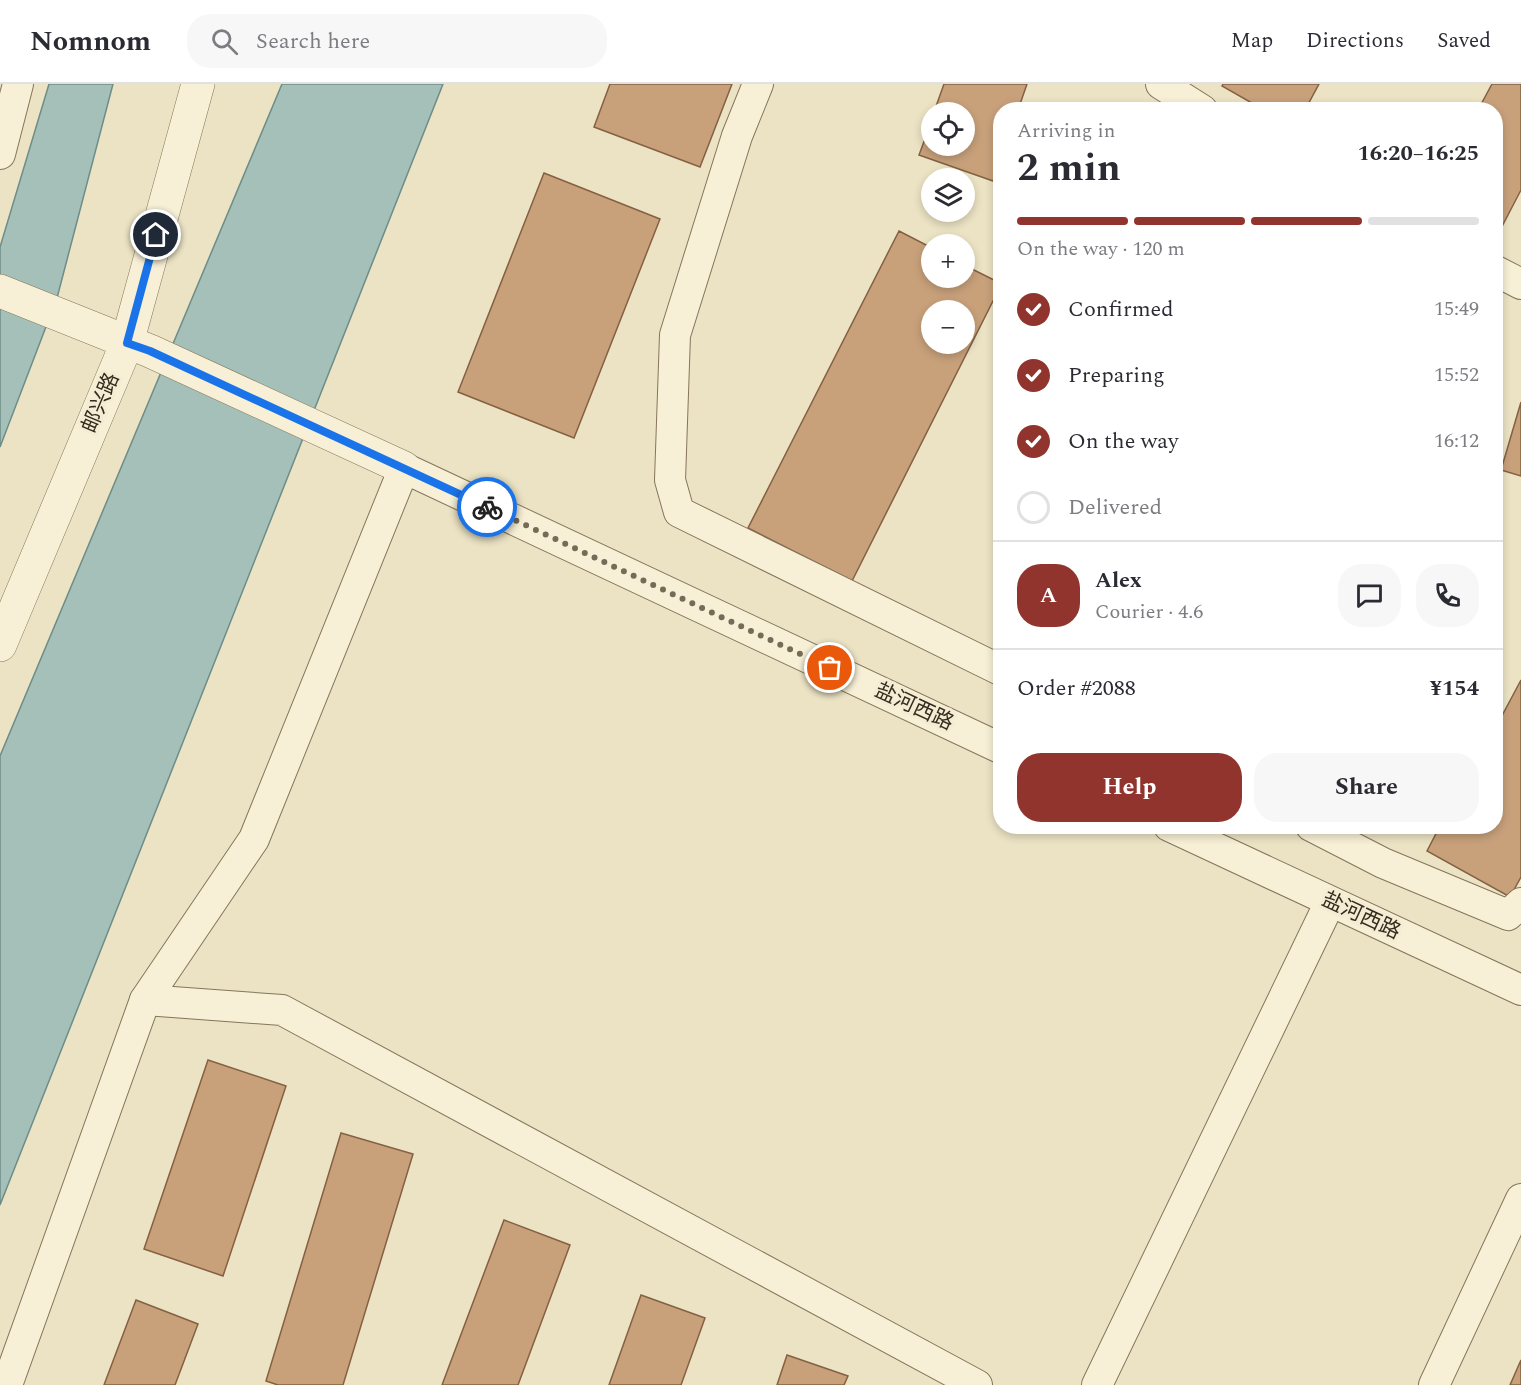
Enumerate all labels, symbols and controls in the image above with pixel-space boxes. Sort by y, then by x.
search box [187,14,607,68]
text: Nomnom [30,20,151,63]
icon: search [208,25,241,58]
text: Search here [256,25,370,58]
text: Map [1231,25,1273,57]
text: Directions [1306,25,1404,57]
text: Saved [1437,25,1491,57]
map controls [921,102,975,354]
button: locate [921,102,975,156]
text: Arriving in [1017,116,1115,146]
text: 16:20–16:25 [1357,137,1479,170]
text: 2 min [1017,139,1121,198]
button: layers [921,168,975,222]
pin [130,209,181,260]
icon: home [139,218,172,251]
button: + [921,234,975,288]
text: On the way · 120 m [1017,234,1185,264]
icon: check [1017,293,1050,326]
text: Confirmed [1068,293,1174,326]
text: 15:49 [1434,294,1479,324]
button: − [921,300,975,354]
icon: check [1017,359,1050,392]
text: Preparing [1068,359,1165,392]
text: 15:52 [1434,360,1479,390]
street label: 邮兴路 [74,368,128,438]
icon: check [1017,425,1050,458]
text: On the way [1068,425,1179,458]
text: 16:12 [1434,426,1479,456]
courier [457,477,517,537]
icon: bike [471,491,504,524]
text: Delivered [1068,491,1162,524]
text: Alex [1095,564,1142,597]
button: chat [1338,564,1401,627]
button: phone [1416,564,1479,627]
text: A [1040,579,1057,612]
text: Courier · 4.6 [1095,597,1203,627]
pin [804,642,855,693]
icon: bag [813,651,846,684]
text: Order #2088 [1017,672,1136,705]
text: ¥154 [1430,672,1479,705]
street label: 盐河西路 [869,675,959,739]
button: Help [1017,753,1242,822]
button: Share [1254,753,1479,822]
street label: 盐河西路 [1316,884,1406,948]

